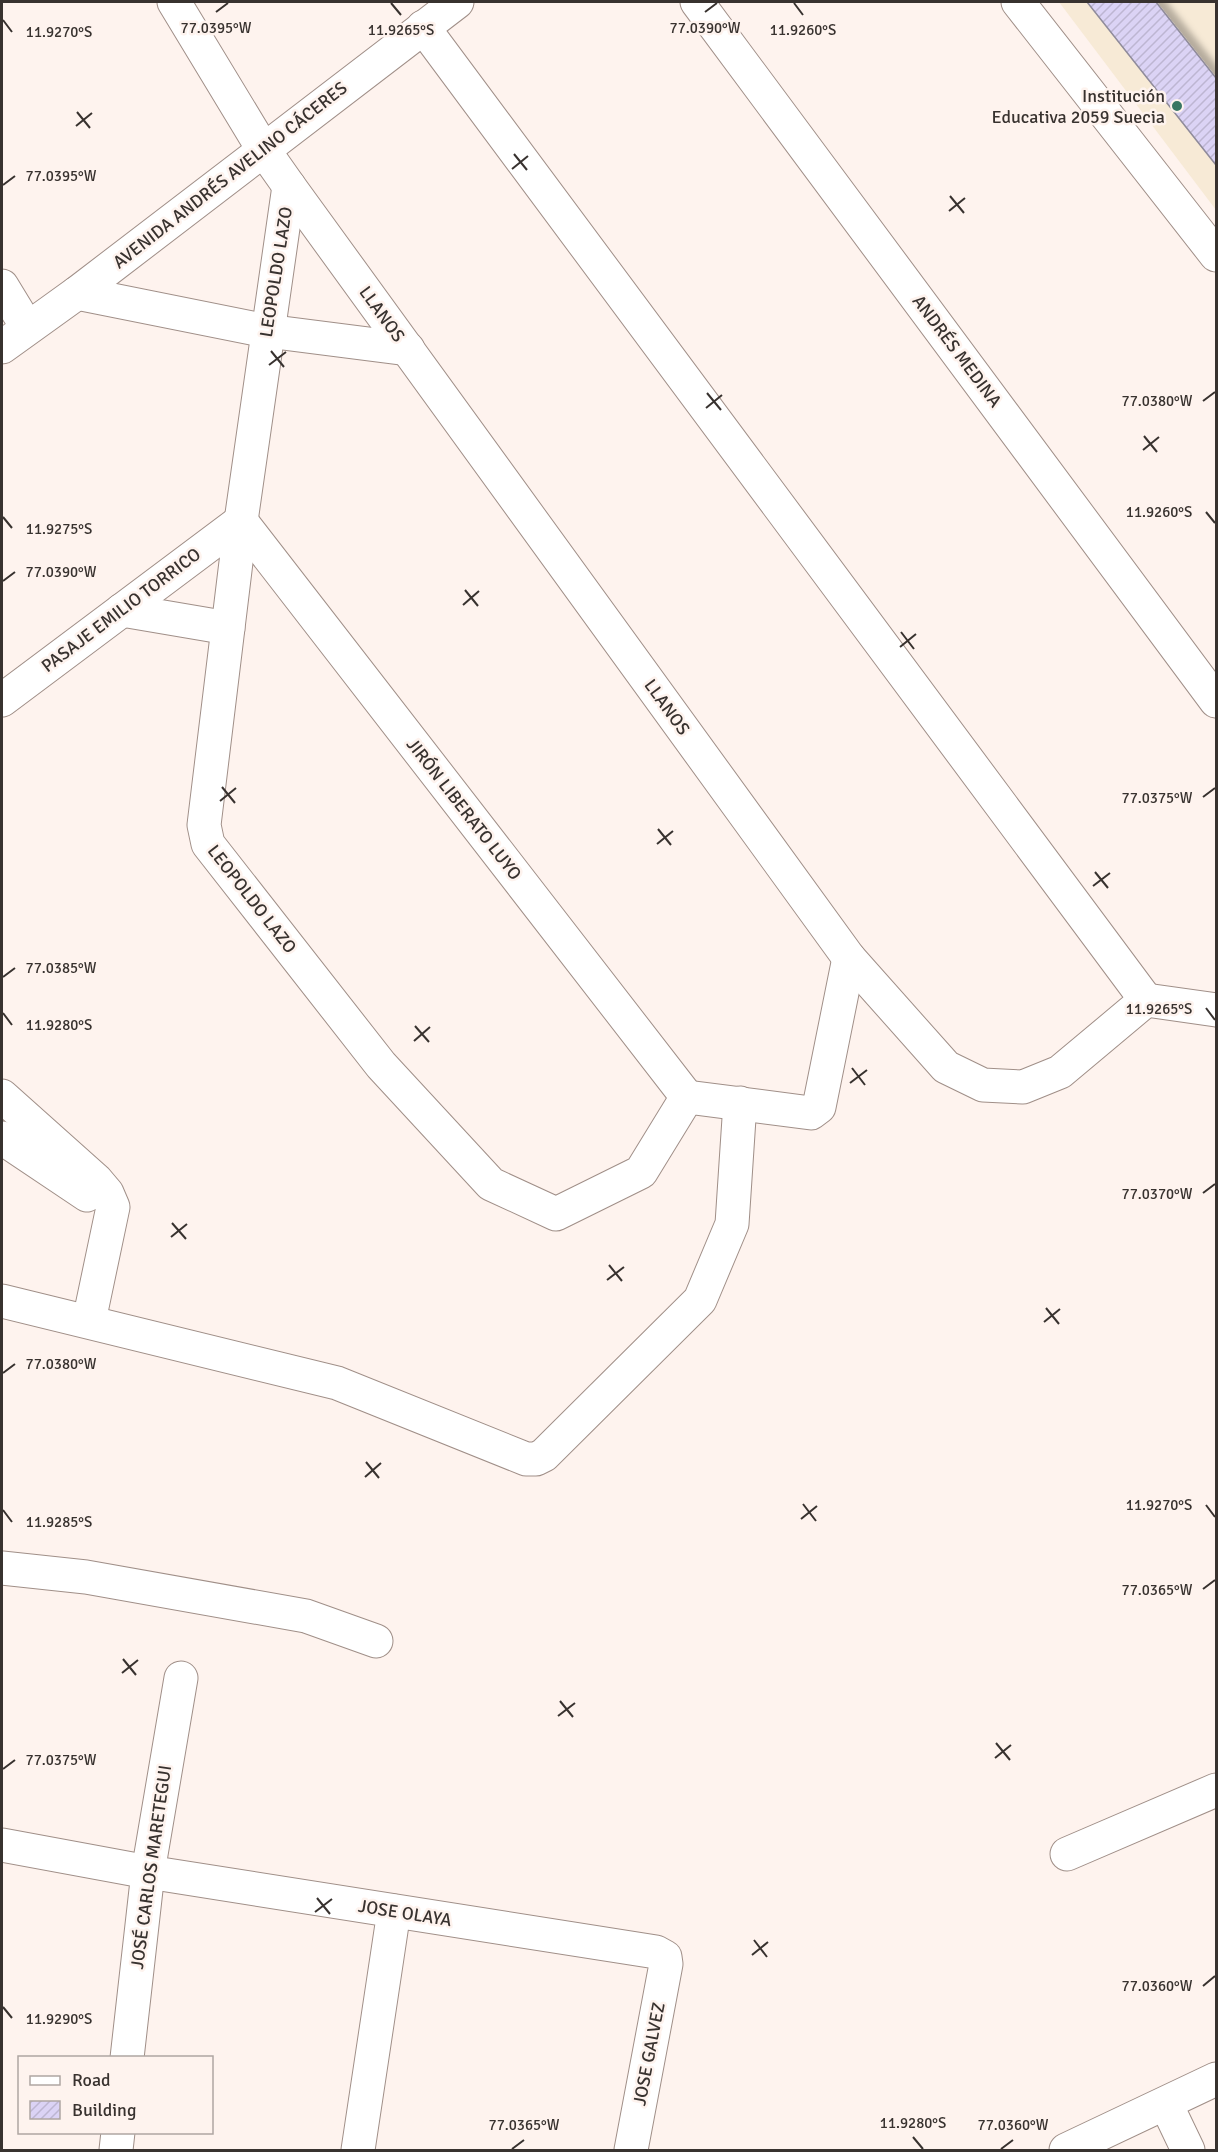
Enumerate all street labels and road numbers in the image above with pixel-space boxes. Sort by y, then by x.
street label: AVENIDA ANDRÉS AVELINO CÁCERES [108,77,352,273]
street label: LEOPOLDO LAZO [255,205,297,339]
street label: LLANOS [354,282,410,346]
street label: ANDRÉS MEDINA [908,291,1006,411]
street label: PASAJE EMILIO TORRICO [37,543,205,677]
street label: LLANOS [639,675,695,739]
street label: JIRÓN LIBERATO LUYO [402,734,526,884]
street label: LEOPOLDO LAZO [203,840,301,958]
street label: JOSÉ CARLOS MARETEGUI [126,1764,176,1970]
street label: JOSE OLAYA [357,1895,453,1931]
street label: JOSE GALVEZ [628,2000,670,2108]

